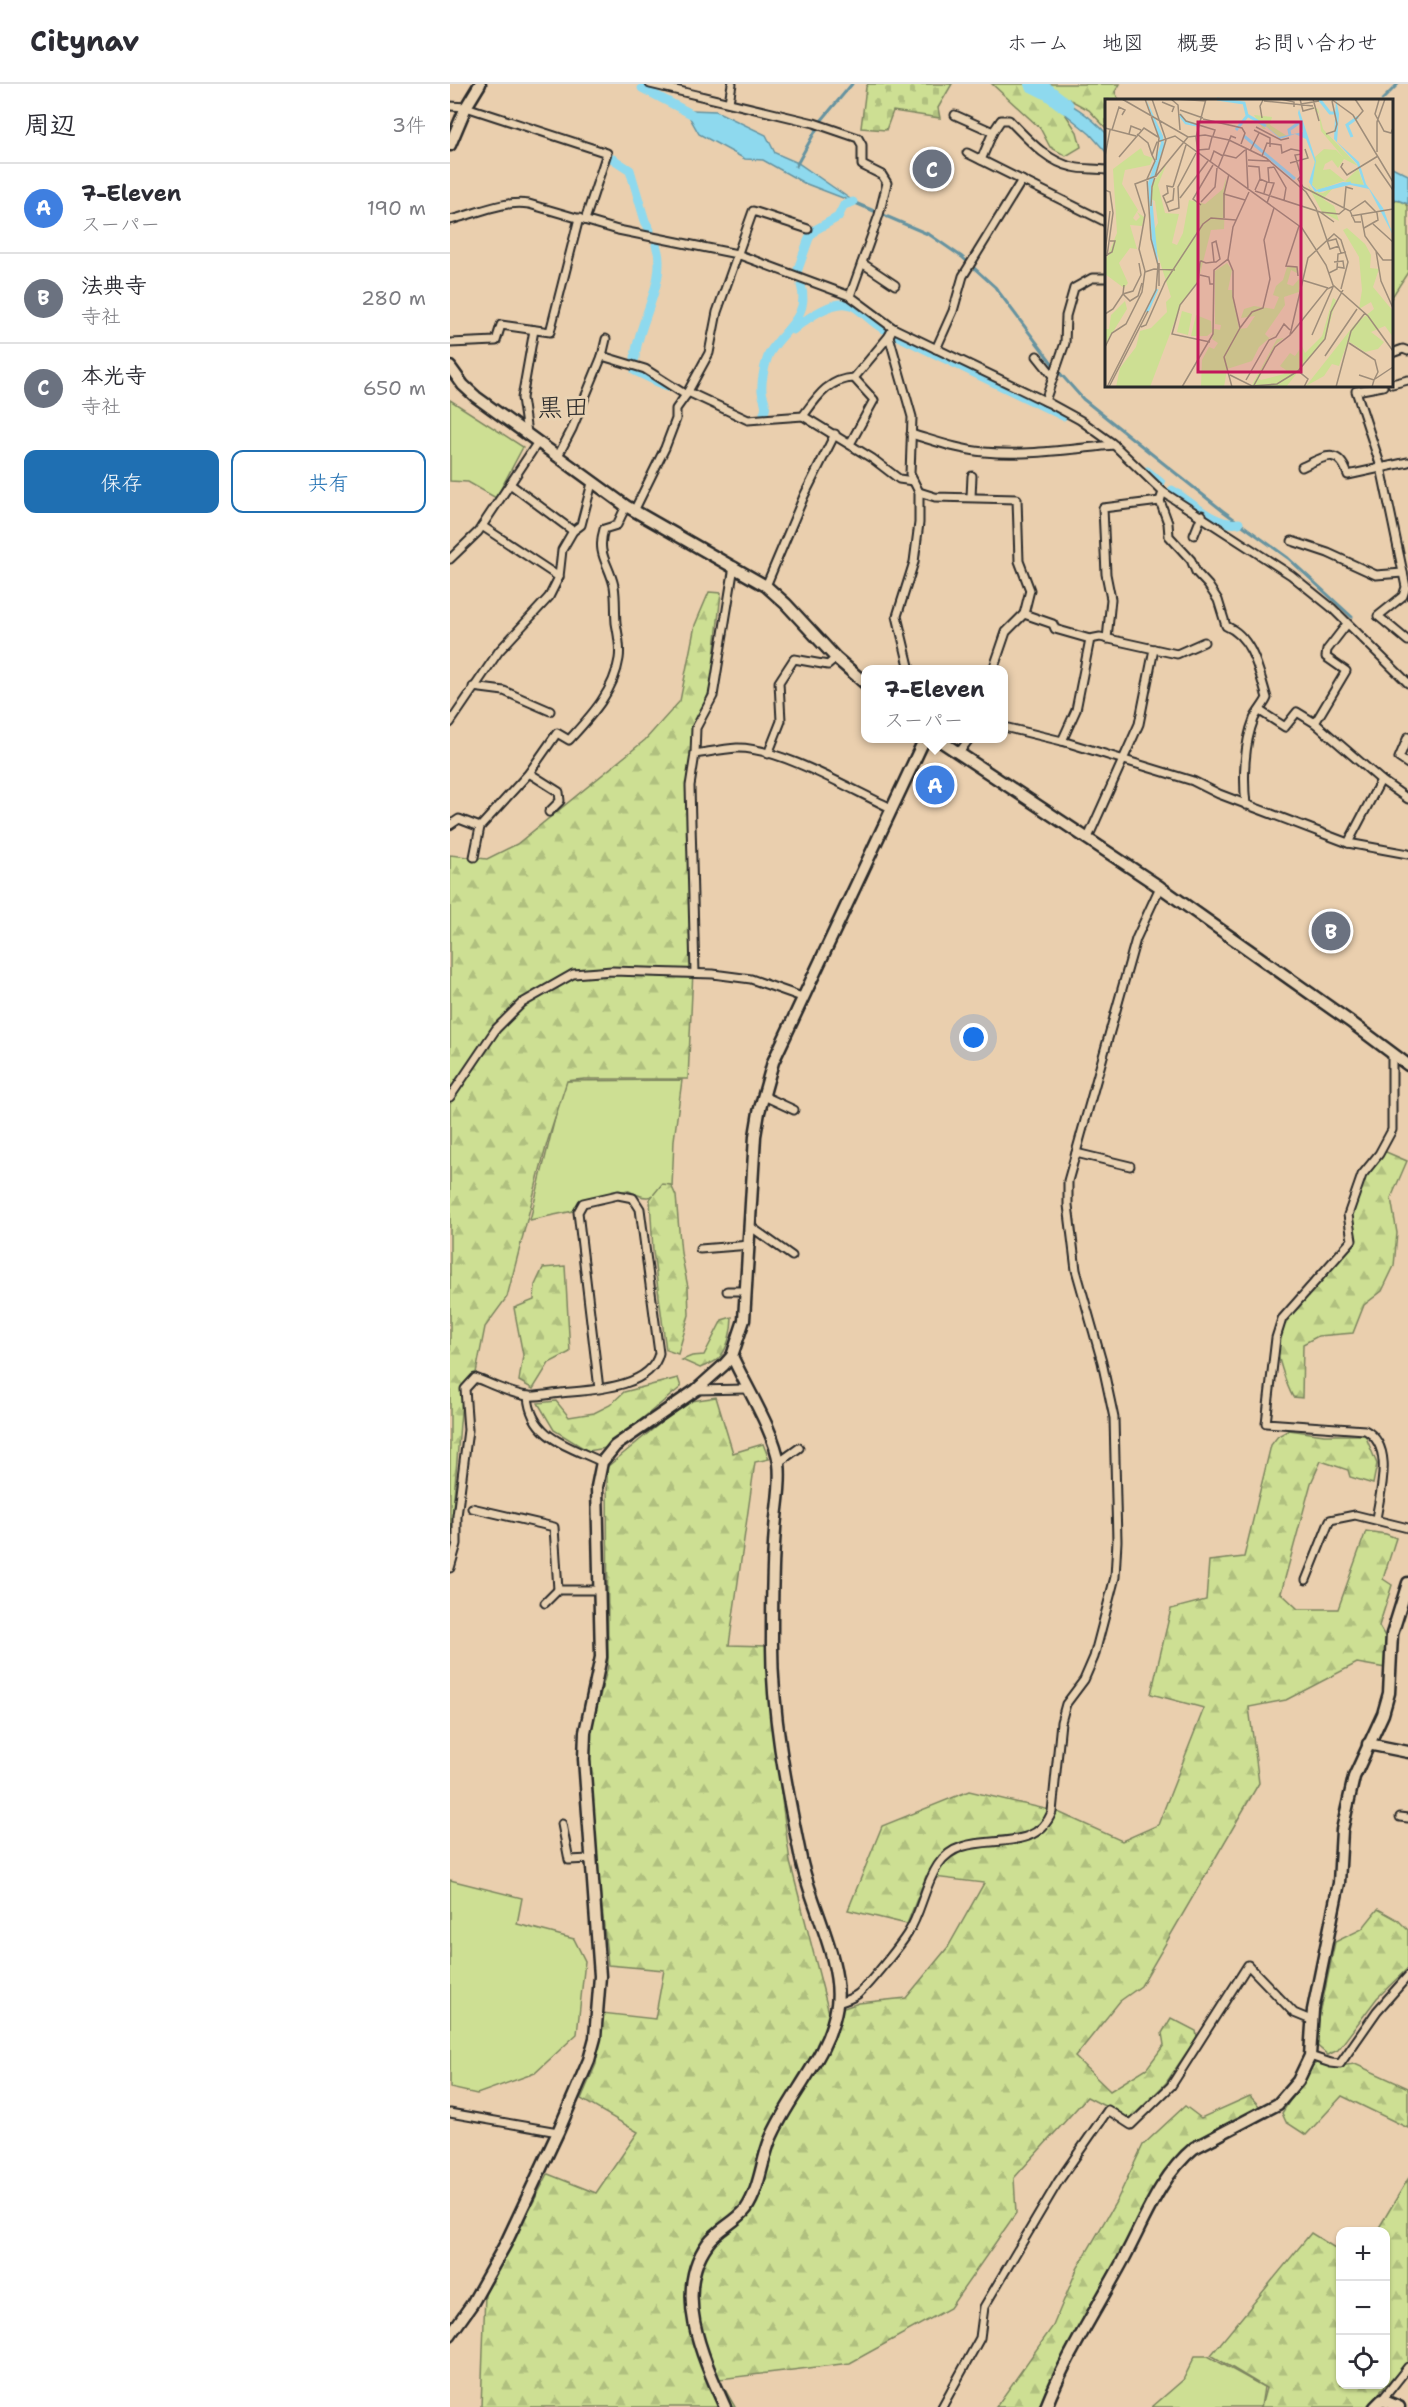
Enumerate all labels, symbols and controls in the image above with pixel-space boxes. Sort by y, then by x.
text: Citynav [30,22,139,60]
text: ホーム [1007,29,1069,57]
text: 地図 [1102,29,1144,57]
text: 概要 [1177,29,1219,57]
text: お問い合わせ [1252,29,1378,57]
inset map [1105,99,1393,387]
text: 周辺 [24,107,76,142]
text: 3件 [392,112,426,138]
pin: C [912,146,952,191]
text: 7-Eleven [81,179,181,208]
text: A [36,195,51,221]
text: 190 m [367,195,426,221]
text: スーパー [81,211,160,237]
text: 法典寺 [81,271,147,300]
text: B [37,285,50,311]
text: 280 m [361,285,426,311]
text: 寺社 [81,303,121,329]
text: 本光寺 [81,361,147,390]
text: C [37,375,50,401]
text: 650 m [363,375,426,401]
district label: 黒田 [537,389,589,424]
text: 寺社 [81,393,121,419]
button: 保存 [24,450,219,513]
button: 共有 [231,450,426,513]
popup [861,665,1008,743]
text: 7-Eleven [884,675,985,704]
text: スーパー [884,707,963,733]
pin: A [916,762,954,808]
pin: B [1312,908,1350,954]
your location [959,1023,988,1052]
map controls [1336,2227,1390,2389]
button: + [1336,2227,1390,2281]
button: − [1336,2281,1390,2335]
button: locate [1336,2335,1390,2389]

